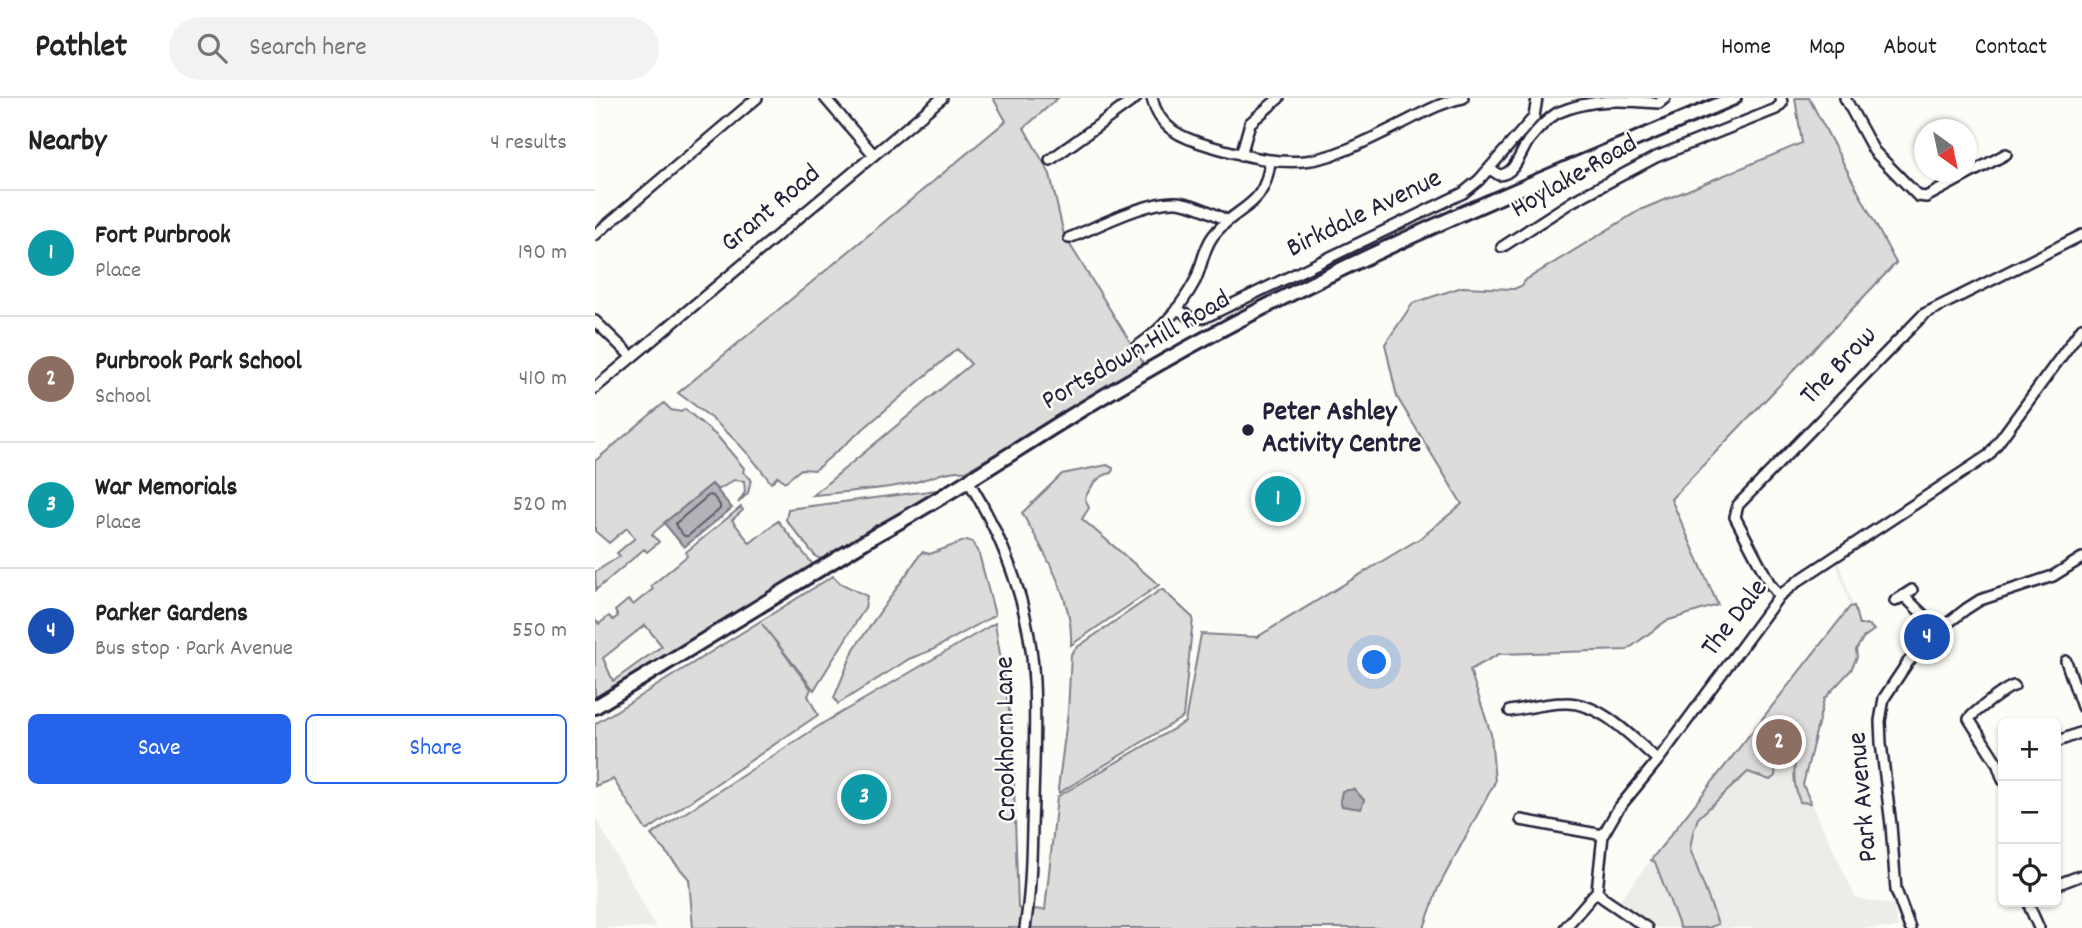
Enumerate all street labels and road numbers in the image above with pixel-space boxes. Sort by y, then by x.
street label: Hoylake Road [1504,126,1646,230]
street label: Grant Road [713,156,831,264]
street label: Birkdale Avenue [1280,160,1450,270]
street label: Portsdown Hill Road [1035,282,1239,422]
street label: The Brow [1792,318,1888,416]
street label: The Dale [1693,571,1779,667]
street label: Crookhorn Lane [987,656,1029,822]
street label: Park Avenue [1839,730,1891,864]

